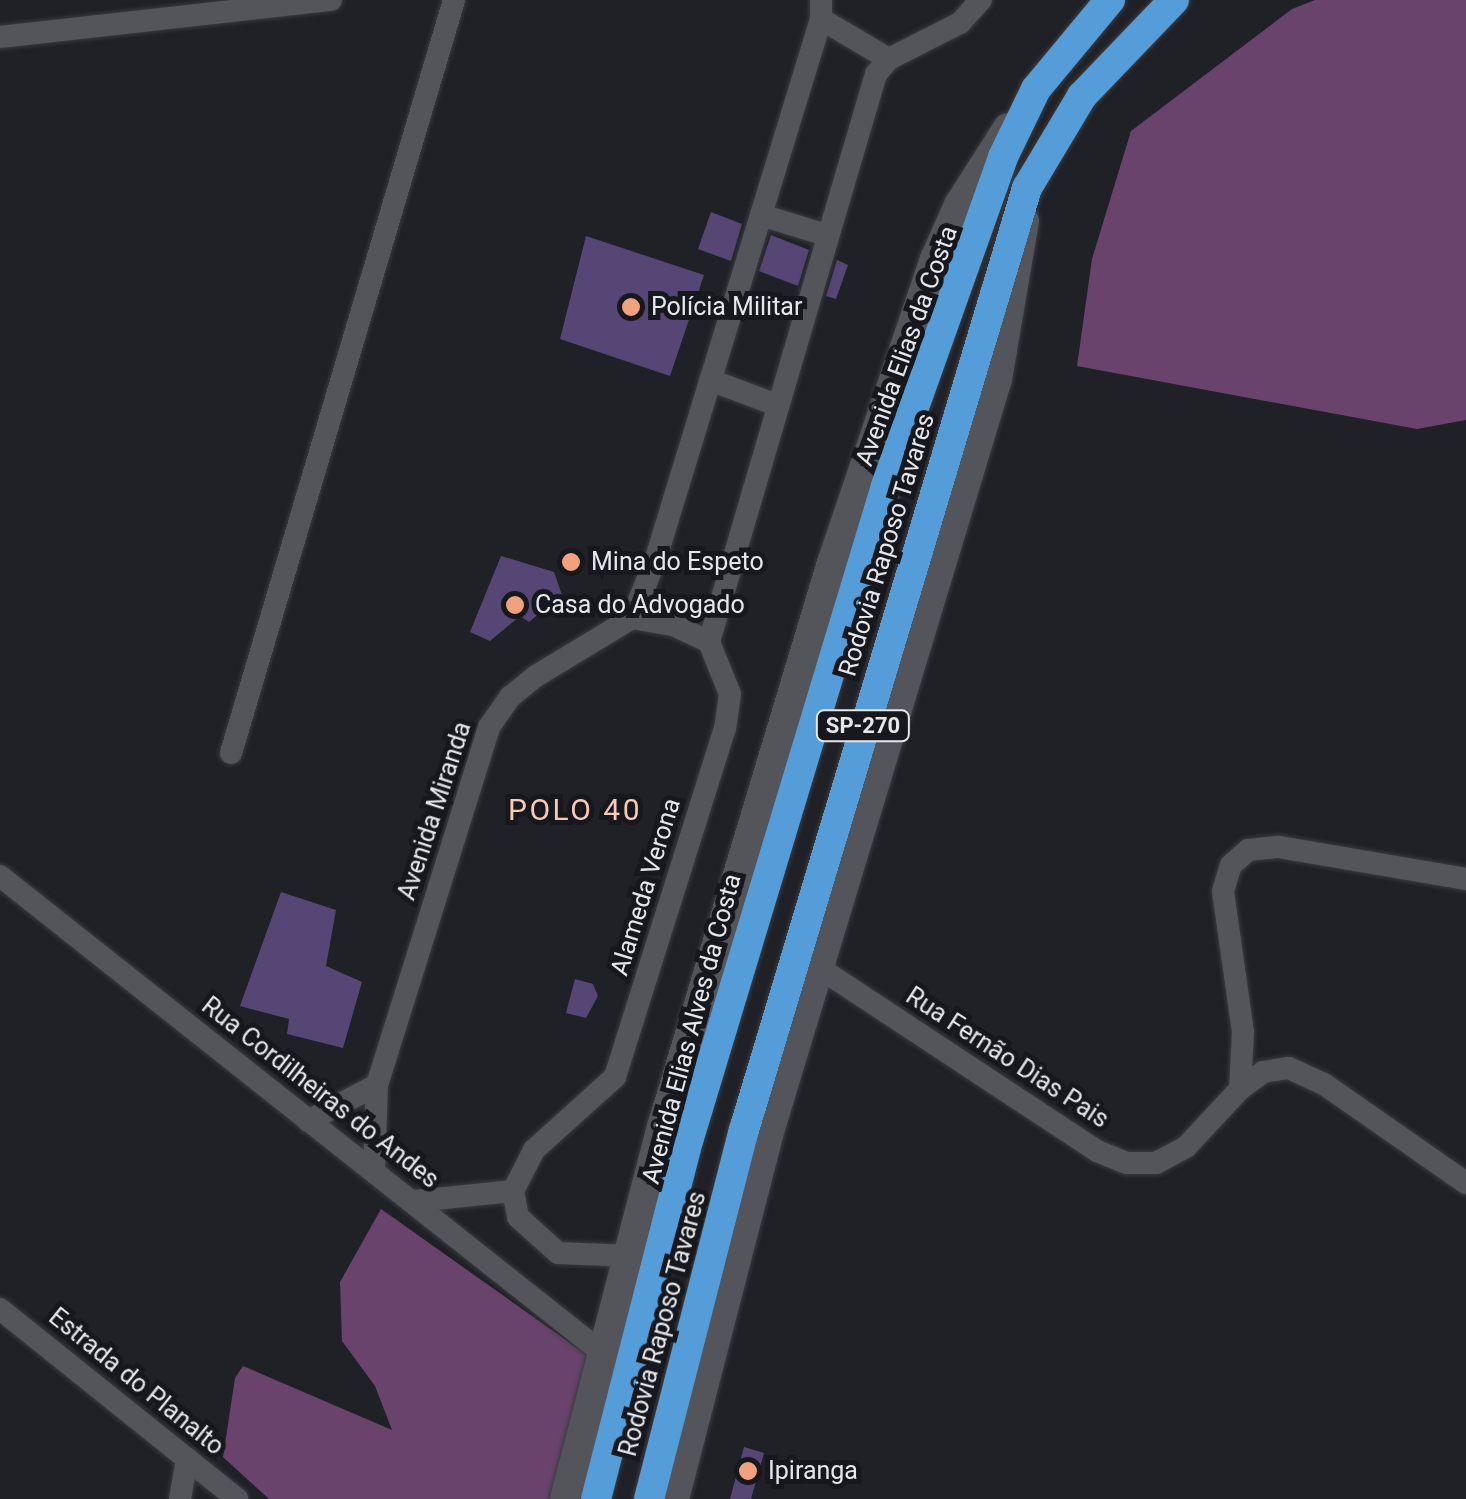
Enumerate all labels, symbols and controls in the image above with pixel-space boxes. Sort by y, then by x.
street label: Avenida Elias da Costa [850,222,964,470]
place label: Polícia Militar [651,292,802,322]
marker: Polícia Militar [620,296,642,318]
street label: Rodovia Raposo Tavares [833,410,941,680]
place label: Mina do Espeto [591,547,764,577]
marker: Mina do Espeto [560,551,582,573]
place label: Casa do Advogado [535,590,745,620]
marker: Casa do Advogado [504,594,526,616]
road number: SP-270 [816,709,910,743]
street label: Avenida Miranda [392,718,478,904]
district label: POLO 40 [508,792,642,828]
street label: Alameda Verona [605,795,687,979]
street label: Avenida Elias Alves da Costa [636,871,748,1187]
street label: Rua Fernão Dias Pais [900,981,1114,1135]
street label: Rua Cordilheiras do Andes [195,991,445,1195]
street label: Rodovia Raposo Tavares [613,1188,713,1460]
street label: Estrada do Planalto [42,1302,230,1462]
place label: Ipiranga [768,1456,858,1486]
marker: Ipiranga [737,1460,759,1482]

